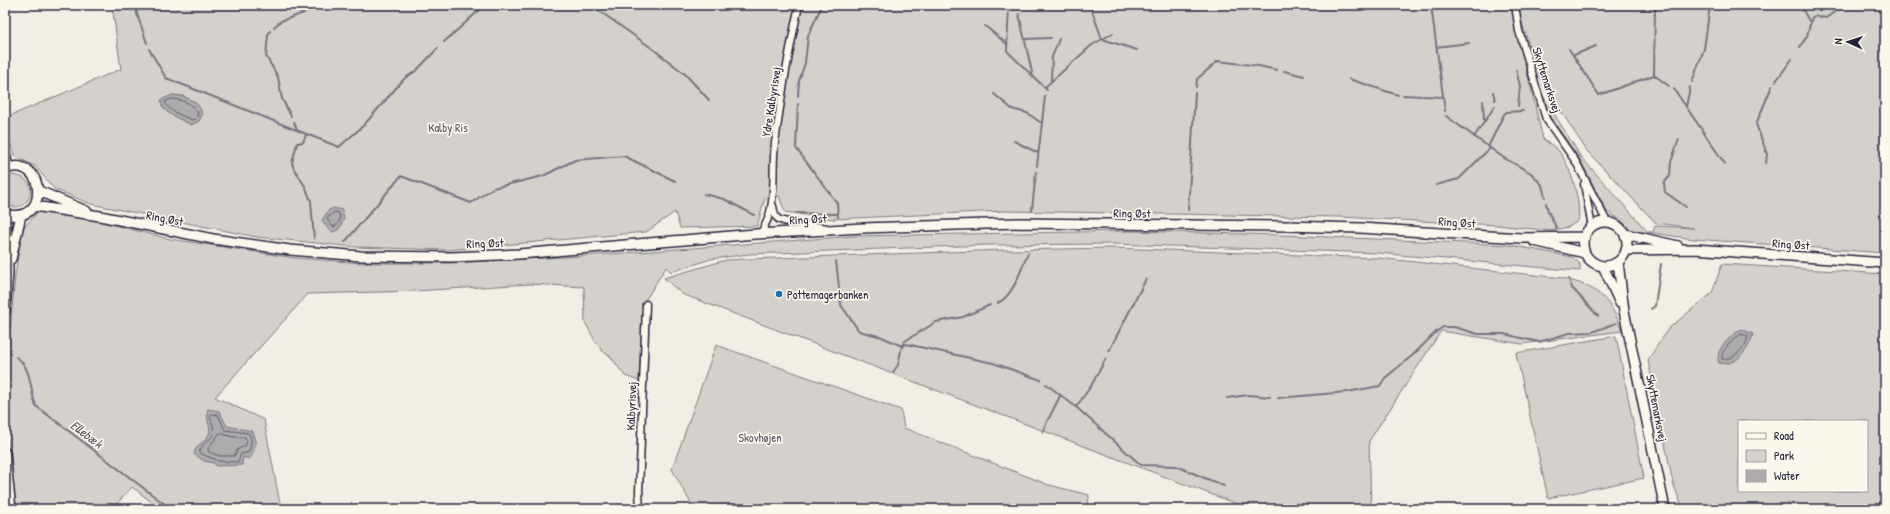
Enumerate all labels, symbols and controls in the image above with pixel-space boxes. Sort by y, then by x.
north arrow [1828,22,1868,62]
text: N [1831,38,1845,45]
street label: Skyttemarksvej [1528,45,1566,115]
street label: Ydre Kalbyrisvej [757,66,785,138]
park label: Kalby Ris [428,119,468,136]
street label: Ring Øst [1113,204,1152,222]
street label: Ring Øst [145,206,186,230]
street label: Ring Øst [789,209,828,228]
street label: Ring Øst [1438,212,1477,232]
street label: Ring Øst [466,234,505,252]
street label: Ring Øst [1772,234,1811,254]
place label: Pottemagerbanken [787,286,869,303]
marker: Pottemagerbanken [774,289,784,299]
street label: Skyttemarksvej [1642,373,1672,443]
street label: Kalbyrisvej [622,381,640,431]
water label: Ellebæk [67,416,108,453]
legend [1738,420,1868,492]
text: Road [1774,427,1794,444]
park label: Skovhøjen [738,429,782,446]
text: Park [1774,447,1794,464]
text: Water [1774,467,1800,484]

